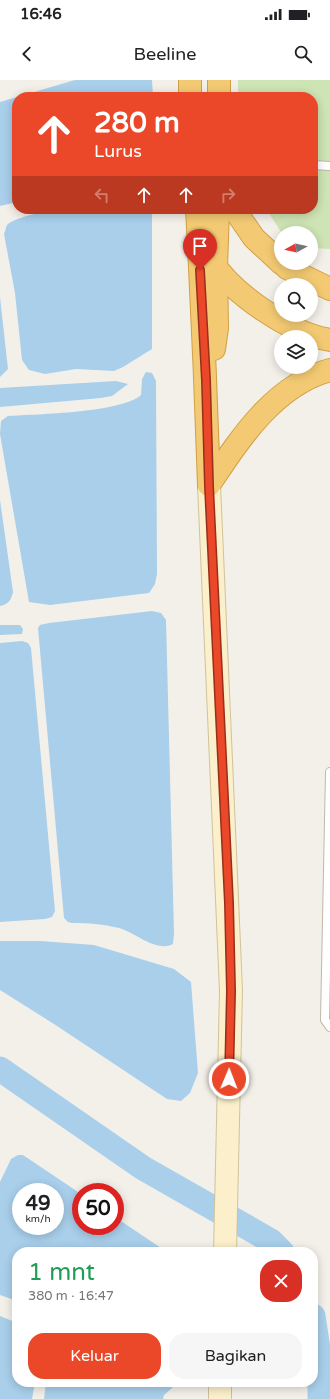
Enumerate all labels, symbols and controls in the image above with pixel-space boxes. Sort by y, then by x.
text: 16:46 [20,5,62,23]
icon: back [16,43,38,65]
text: Beeline [134,43,196,65]
icon: search [292,43,314,65]
text: 280 m [94,106,180,140]
icon: ahead [28,108,80,160]
text: Lurus [94,140,142,162]
icon: left [91,184,113,206]
icon: ahead [133,184,155,206]
icon: ahead [175,184,197,206]
icon: right [217,184,239,206]
north arrow [274,226,318,270]
map controls [274,226,318,374]
pin [183,229,217,270]
icon: arrive [189,235,211,257]
button: search [274,278,318,322]
button: layers [274,330,318,374]
position arrow [208,1058,250,1100]
speed limit sign: 50 [72,1183,124,1235]
text: 49 [25,1192,51,1216]
text: km/h [25,1213,51,1225]
text: 1 mnt [28,1258,95,1287]
button: close [260,1260,302,1302]
text: 380 m · 16:47 [28,1288,114,1304]
button: Keluar [28,1333,161,1379]
button: Bagikan [169,1333,302,1379]

